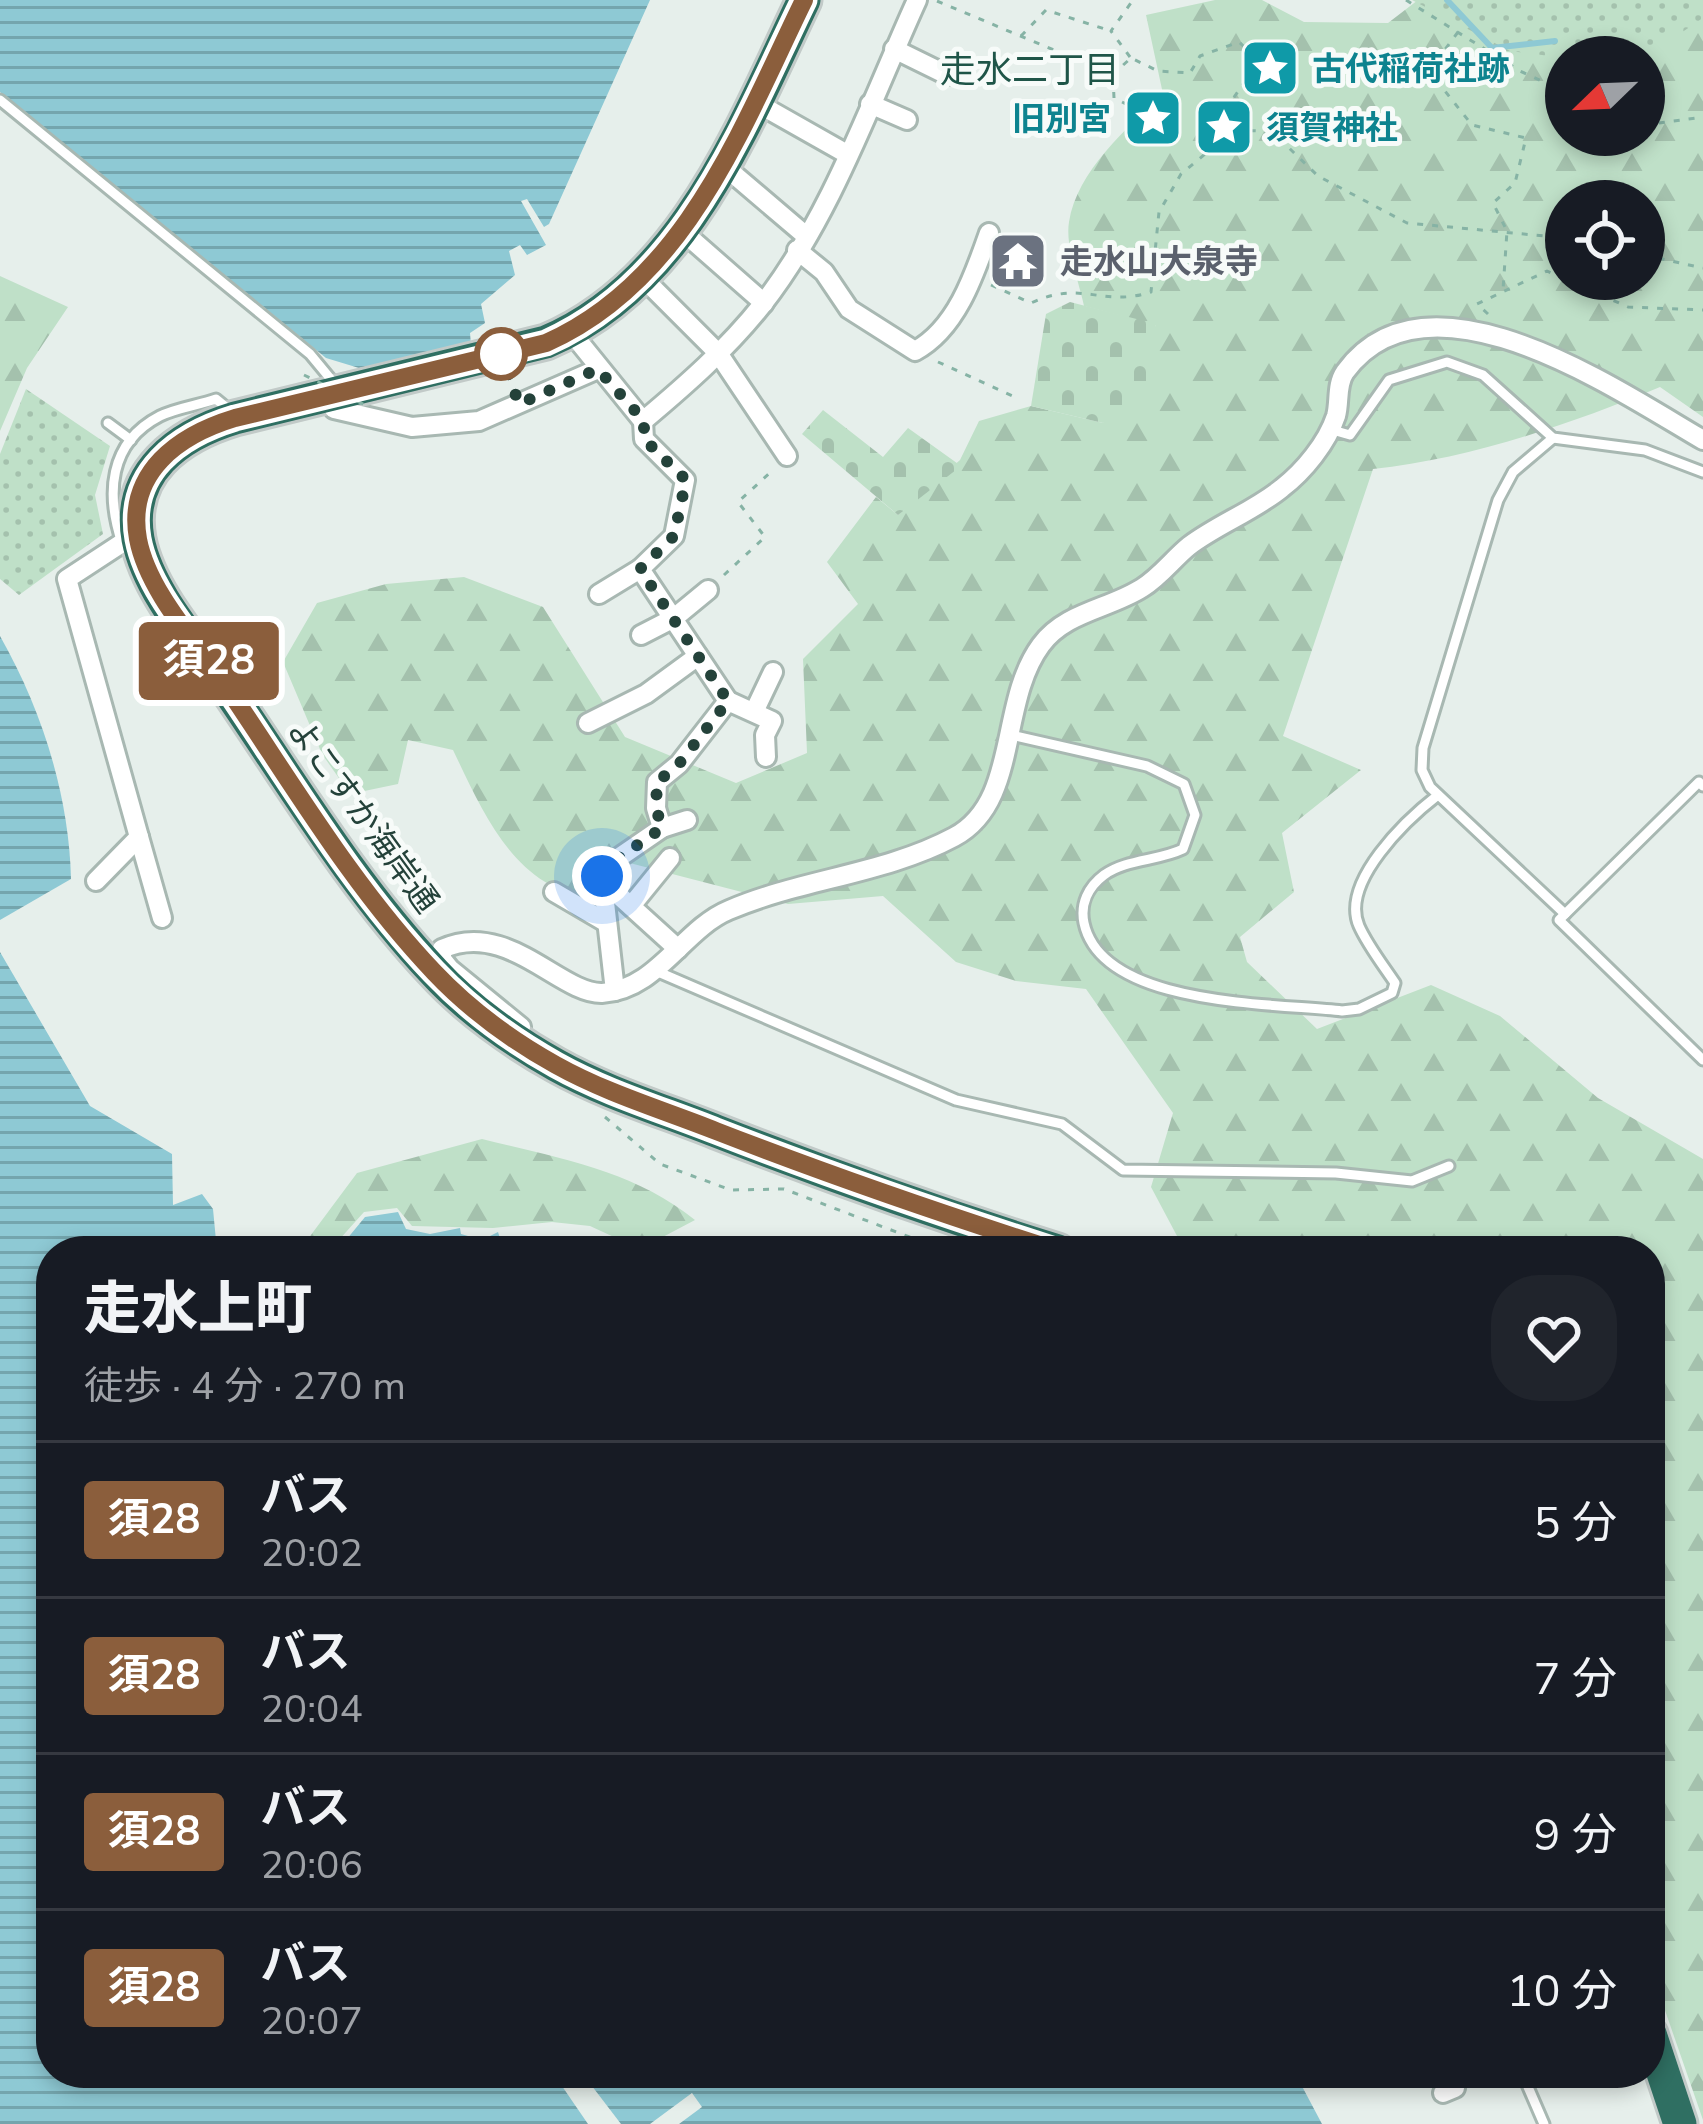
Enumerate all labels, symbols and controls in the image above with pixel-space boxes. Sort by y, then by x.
north arrow [1545,36,1665,156]
map controls [1545,36,1665,300]
place icon: 古代稲荷社跡 [1239,37,1301,99]
district label: 走水二丁目 [940,46,1120,95]
place label: 古代稲荷社跡 [1312,47,1510,92]
place icon: 旧別宮 [1122,87,1184,149]
place icon: 須賀神社 [1193,96,1255,158]
place label: 旧別宮 [1012,97,1111,142]
place label: 須賀神社 [1266,106,1398,151]
button: locate [1545,180,1665,300]
temple icon: 走水山大泉寺 [987,230,1049,292]
place label: 走水山大泉寺 [1060,240,1258,285]
unlabelled marker [476,329,526,379]
line badge: 須28 [140,622,278,700]
text: 須28 [163,632,255,689]
street label: よこすか海岸通 [277,709,449,922]
your location [572,846,632,906]
text: 走水上町 [84,1270,312,1348]
button: heart [1491,1275,1617,1401]
text: 徒歩 · 4 分 · 270 m [84,1360,406,1413]
text: バス [260,1466,350,1527]
text: 須28 [108,1491,200,1548]
text: 5 分 [1533,1493,1617,1554]
text: 20:02 [260,1527,363,1580]
text: バス [260,1622,350,1683]
text: 須28 [108,1647,200,1704]
text: 7 分 [1533,1649,1617,1710]
text: 20:04 [260,1683,363,1736]
text: バス [260,1778,350,1839]
text: 須28 [108,1803,200,1860]
text: 9 分 [1533,1805,1617,1866]
text: 20:06 [260,1839,363,1892]
text: バス [260,1934,350,1995]
text: 須28 [108,1959,200,2016]
text: 10 分 [1506,1961,1617,2022]
text: 20:07 [260,1995,363,2048]

